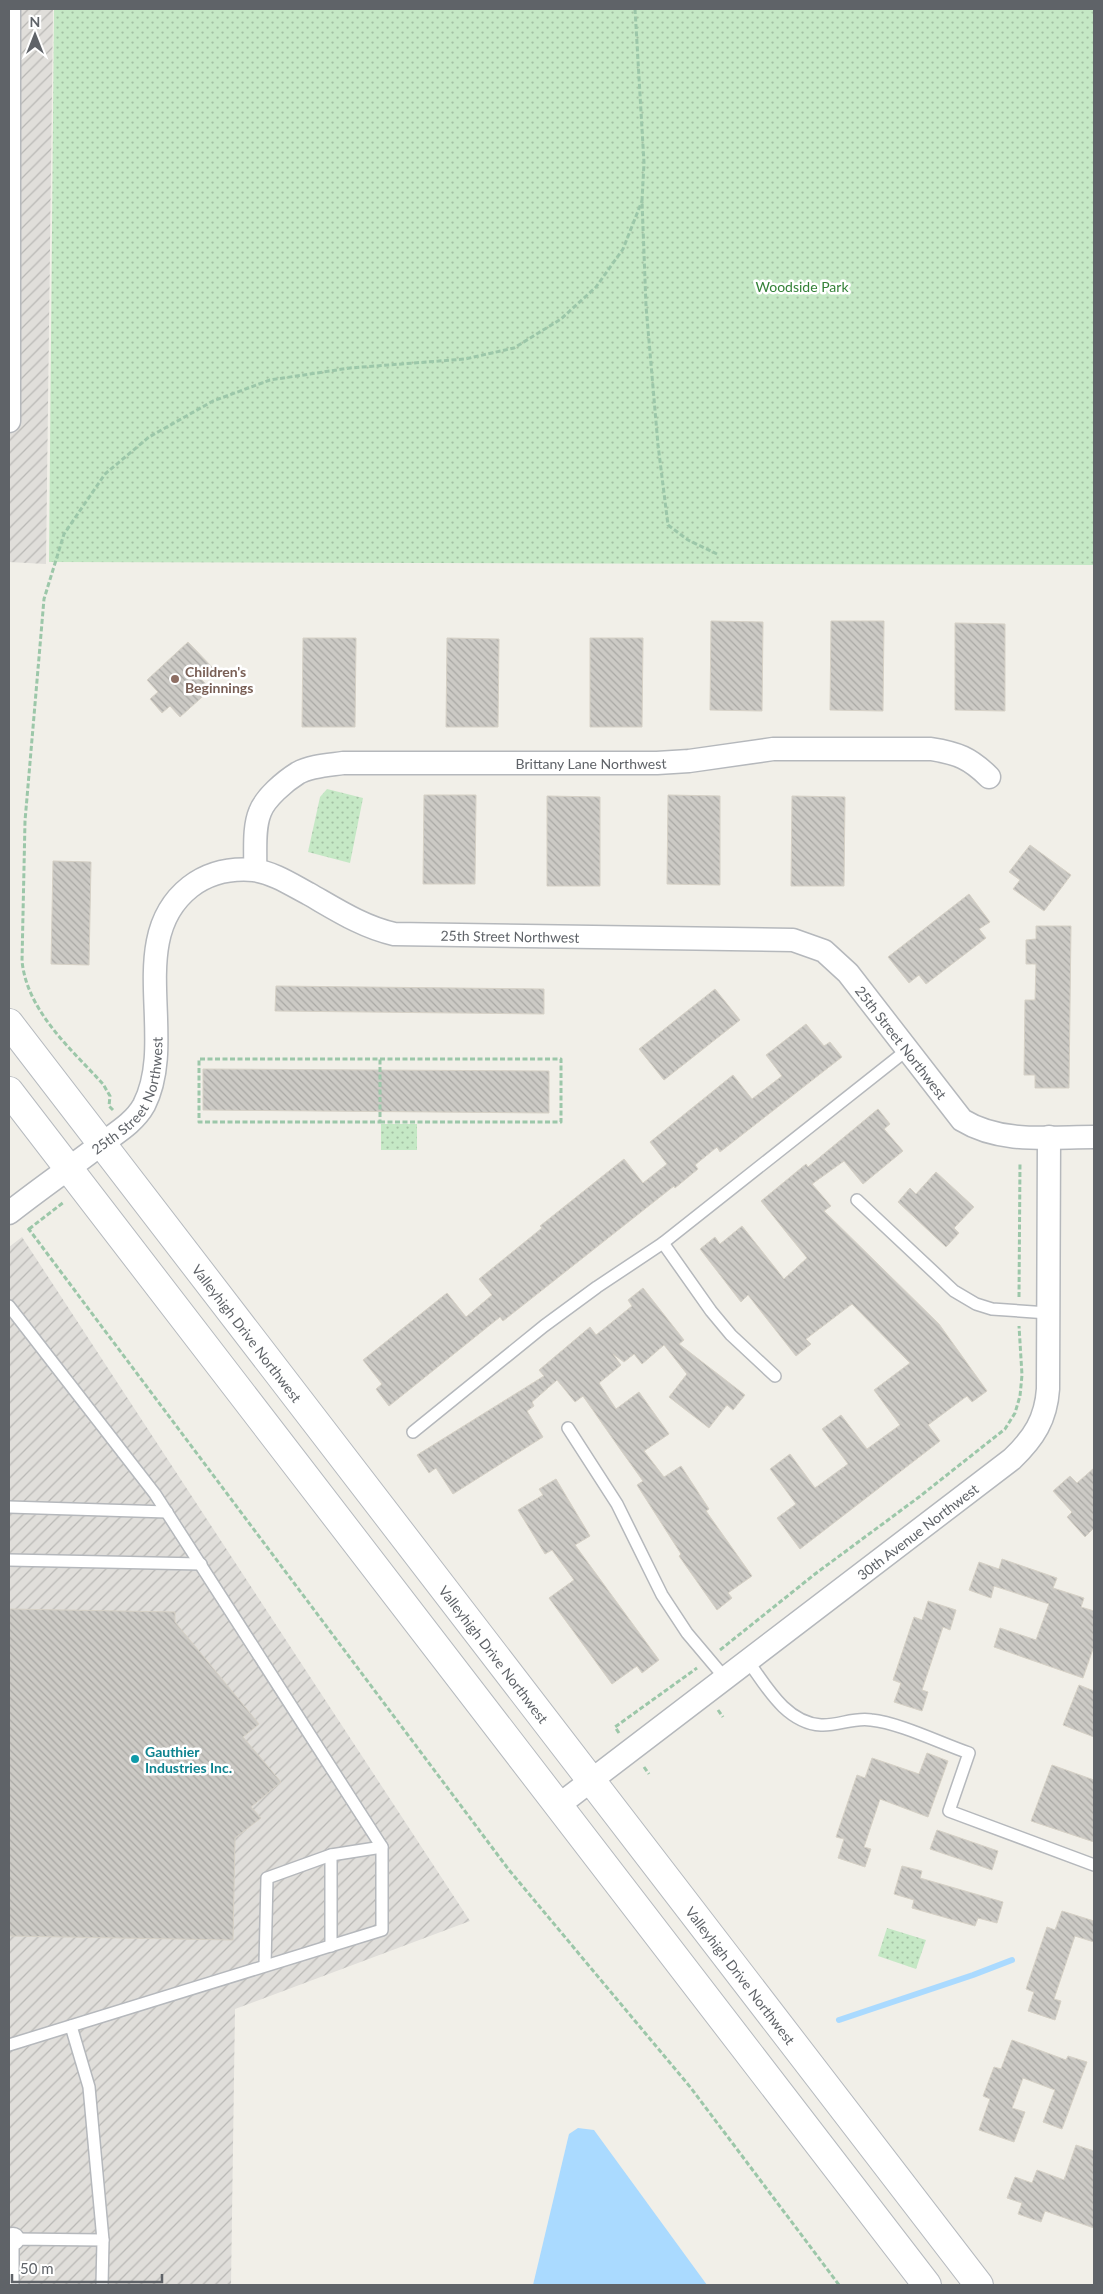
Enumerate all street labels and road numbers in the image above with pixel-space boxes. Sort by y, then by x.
street label: Brittany Lane Northwest [516,754,667,772]
street label: 25th Street Northwest [440,926,580,945]
street label: 25th Street Northwest [852,982,951,1102]
street label: 25th Street Northwest [88,1037,165,1157]
street label: Valleyhigh Drive Northwest [189,1261,306,1405]
street label: 30th Avenue Northwest [853,1480,981,1583]
street label: Valleyhigh Drive Northwest [436,1582,552,1726]
street label: Valleyhigh Drive Northwest [683,1903,799,2047]

